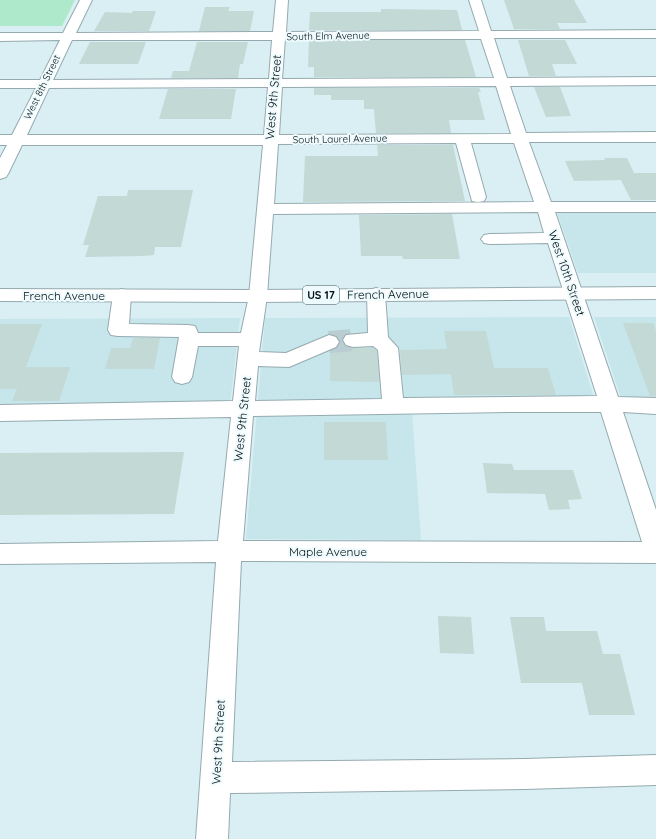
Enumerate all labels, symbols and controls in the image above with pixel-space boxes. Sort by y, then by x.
street label: South Elm Avenue [286,29,370,43]
street label: West 8th Street [21,52,64,122]
street label: West 9th Street [262,54,284,140]
street label: South Laurel Avenue [293,132,388,146]
street label: West 10th Street [545,228,589,318]
road number: US 17 [303,286,339,304]
street label: French Avenue [347,286,429,302]
street label: French Avenue [23,288,105,303]
street label: West 9th Street [230,376,254,462]
street label: Maple Avenue [289,544,367,559]
street label: West 9th Street [208,699,228,785]

